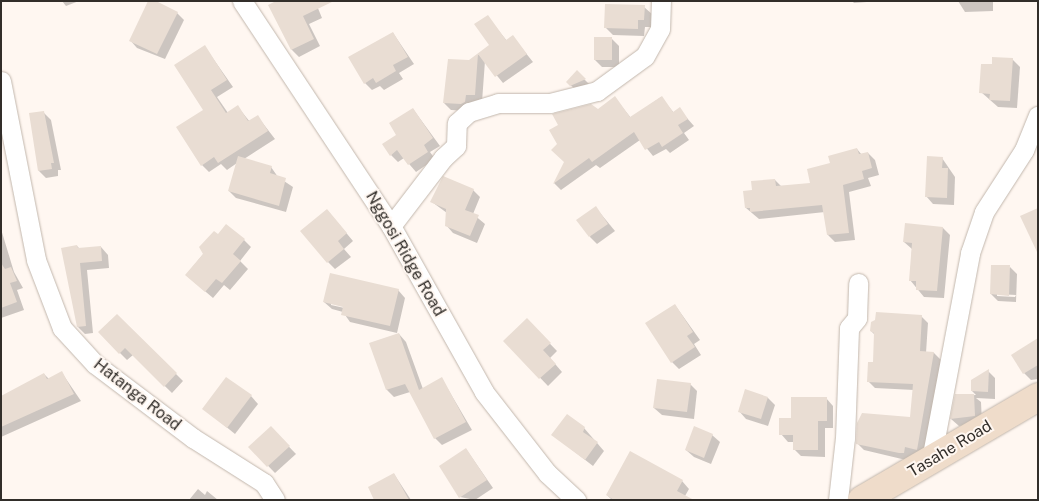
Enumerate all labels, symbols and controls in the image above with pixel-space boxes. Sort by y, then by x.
street label: Nggosi Ridge Road [361,188,449,320]
street label: Hatanga Road [90,355,184,435]
street label: Tasahe Road [905,416,995,482]

